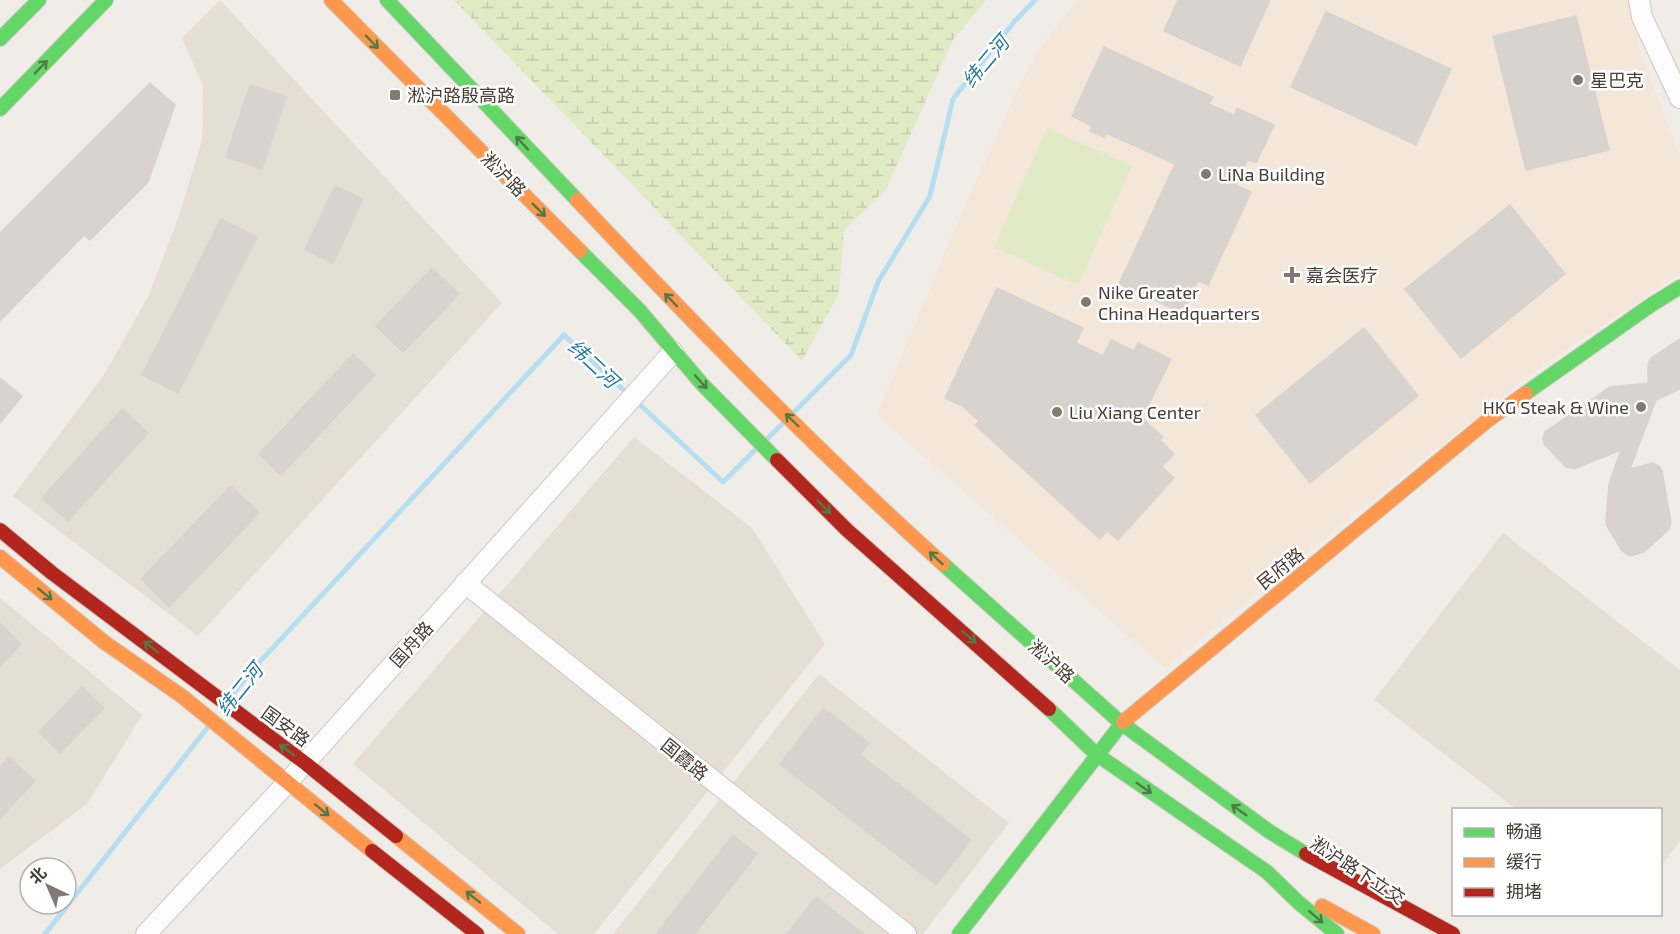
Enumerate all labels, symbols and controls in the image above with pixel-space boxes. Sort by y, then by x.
water label: 纬二河 [957,27,1016,92]
one-way arrow [365,34,379,49]
one-way arrow [33,60,48,75]
place label: 星巴克 [1590,69,1644,91]
marker: 星巴克 [1571,73,1585,87]
place label: 淞沪路殷高路 [407,84,515,106]
marker: 淞沪路殷高路 [388,88,402,102]
one-way arrow [515,135,529,150]
street label: 淞沪路 [477,147,531,201]
place label: LiNa Building [1218,163,1325,185]
marker: LiNa Building [1199,167,1213,181]
one-way arrow [532,202,546,217]
place label: 嘉会医疗 [1306,264,1378,286]
marker: 嘉会医疗 [1283,266,1301,284]
place label: Nike Greater China Headquarters [1098,281,1260,324]
one-way arrow [663,292,678,307]
marker: Nike Greater China Headquarters [1079,295,1093,309]
water label: 纬二河 [564,334,627,395]
one-way arrow [694,375,708,390]
place label: HKG Steak & Wine [1483,396,1629,418]
marker: HKG Steak & Wine [1634,400,1648,414]
place label: Liu Xiang Center [1069,401,1201,423]
marker: Liu Xiang Center [1050,405,1064,419]
one-way arrow [784,412,799,427]
one-way arrow [817,500,832,515]
street label: 民府路 [1252,542,1308,594]
one-way arrow [929,551,944,565]
one-way arrow [37,587,52,601]
street label: 国舟路 [385,617,437,671]
one-way arrow [961,631,977,644]
street label: 淞沪路 [1025,635,1079,687]
one-way arrow [144,641,160,654]
water label: 纬二河 [211,655,270,720]
street label: 国安路 [258,701,314,751]
street label: 国霞路 [657,733,713,785]
one-way arrow [280,743,296,756]
one-way arrow [1135,782,1151,794]
one-way arrow [313,804,329,817]
one-way arrow [1232,804,1248,816]
legend [1452,808,1662,916]
text: 畅通 [1506,820,1542,842]
street label: 淞沪路下立交 [1307,831,1409,909]
text: 缓行 [1506,850,1542,872]
north arrow [18,856,78,916]
text: 北 [25,862,50,887]
text: 拥堵 [1506,880,1542,902]
one-way arrow [465,891,481,904]
one-way arrow [1308,911,1324,924]

